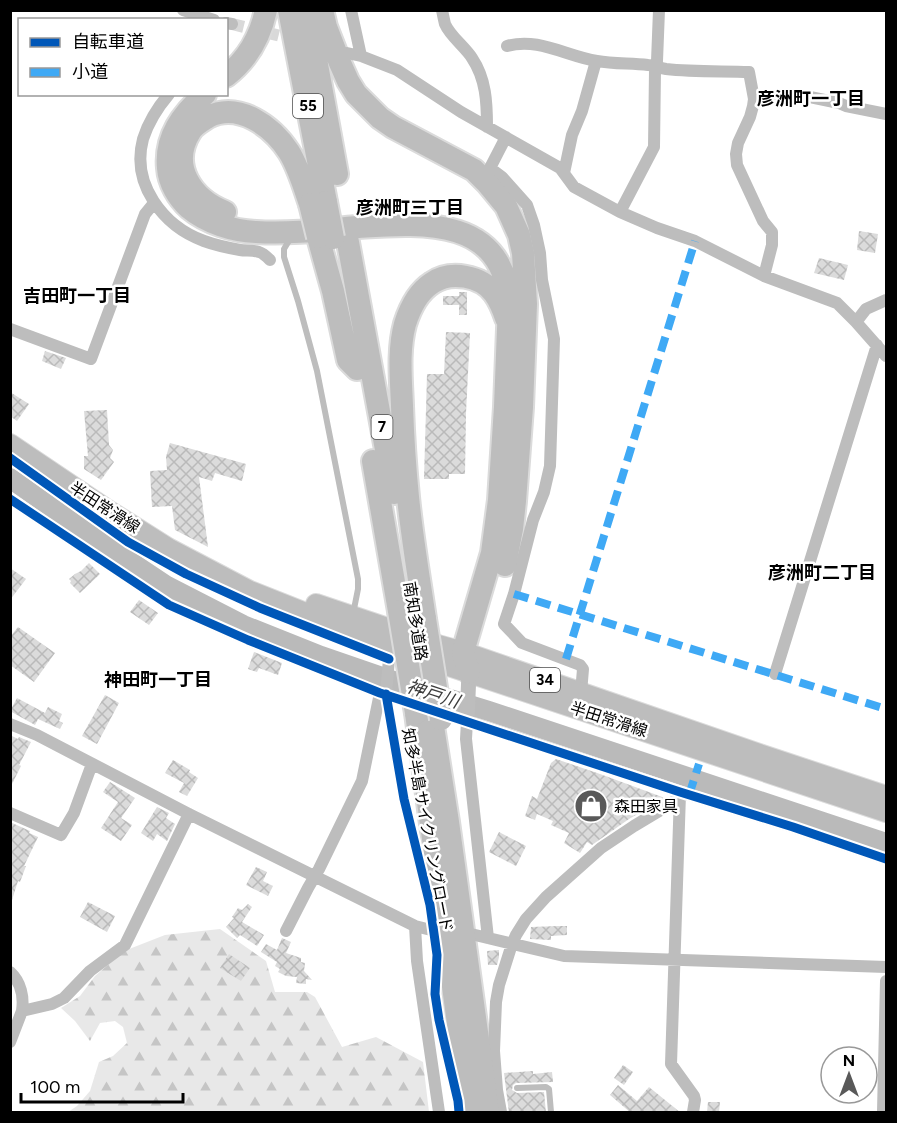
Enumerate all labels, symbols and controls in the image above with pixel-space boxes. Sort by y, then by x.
legend [18,18,228,96]
text: 自転車道 [72,31,144,53]
text: 小道 [72,61,108,83]
district label: 彦洲町一丁目 [757,88,865,110]
road number: 55 [293,94,323,118]
district label: 彦洲町三丁目 [356,197,464,219]
district label: 吉田町一丁目 [23,285,131,307]
road number: 7 [372,415,392,439]
street label: 半田常滑線 [66,478,143,537]
district label: 彦洲町二丁目 [768,562,876,584]
street label: 南知多道路 [400,580,431,662]
road number: 34 [530,668,560,692]
district label: 神田町一丁目 [104,669,212,691]
water label: 神戸川 [404,675,464,713]
street label: 半田常滑線 [568,698,650,741]
street label: 知多半島サイクリングロード [398,726,457,934]
shop icon: 森田家具 [573,788,609,824]
place label: 森田家具 [614,797,678,816]
north arrow [819,1045,879,1105]
text: N [843,1051,855,1070]
scale bar [21,1066,183,1104]
text: 100 m [30,1076,80,1098]

